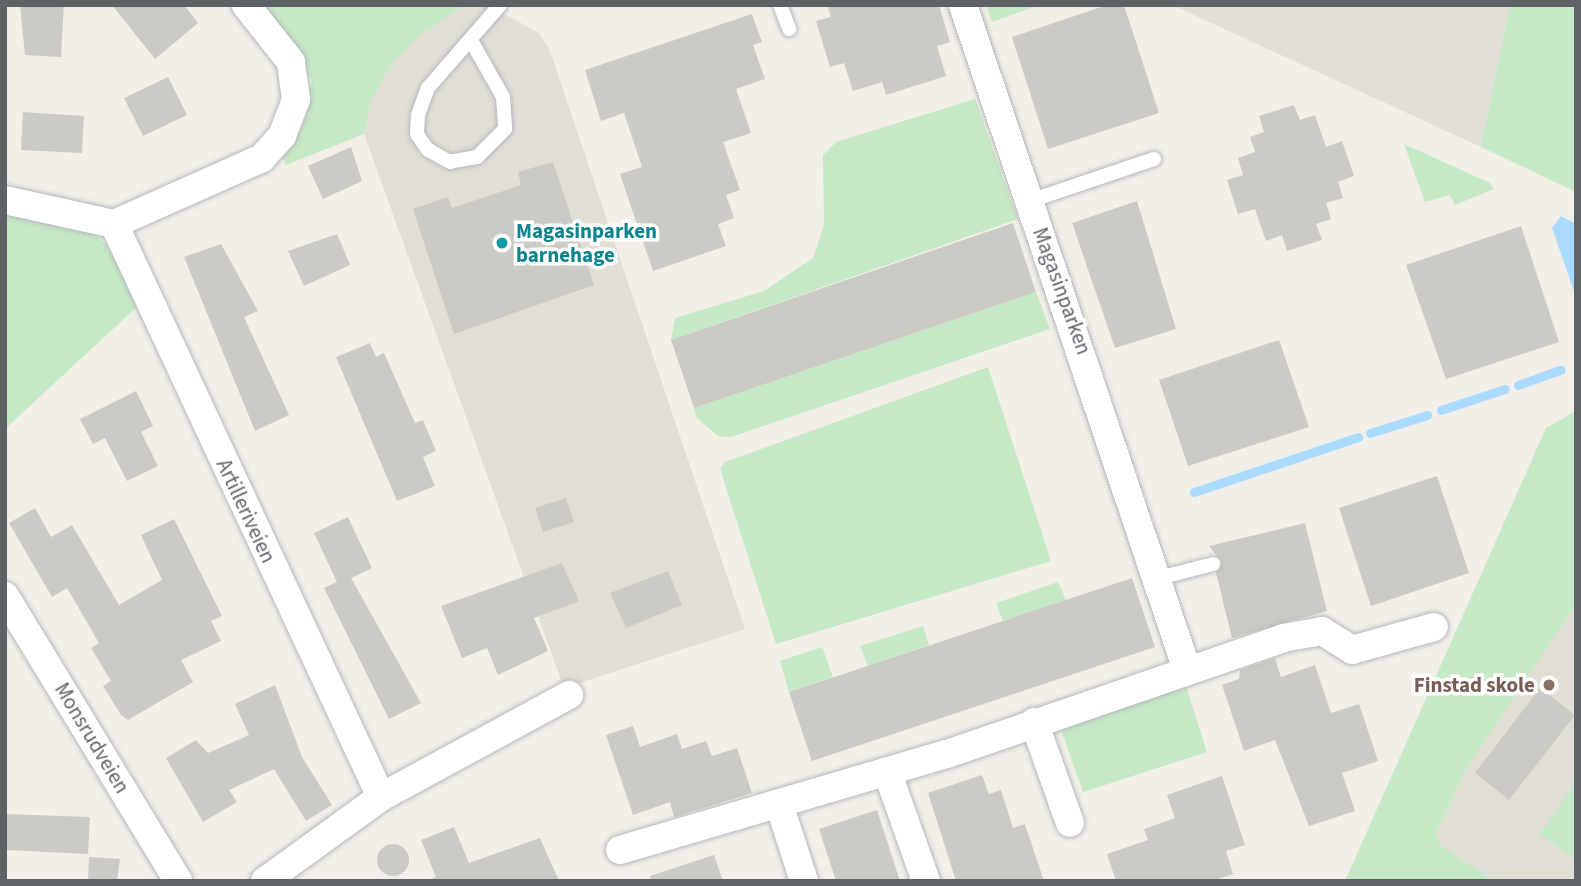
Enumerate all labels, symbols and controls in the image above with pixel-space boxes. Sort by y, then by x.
place label: Magasinparken barnehage [516,218,657,268]
street label: Magasinparken [1027,224,1097,358]
marker: Magasinparken barnehage [494,235,510,251]
street label: Artilleriveien [211,455,281,567]
place label: Finstad skole [1414,672,1535,698]
marker: Finstad skole [1541,677,1557,693]
street label: Monsrudveien [49,678,135,798]

